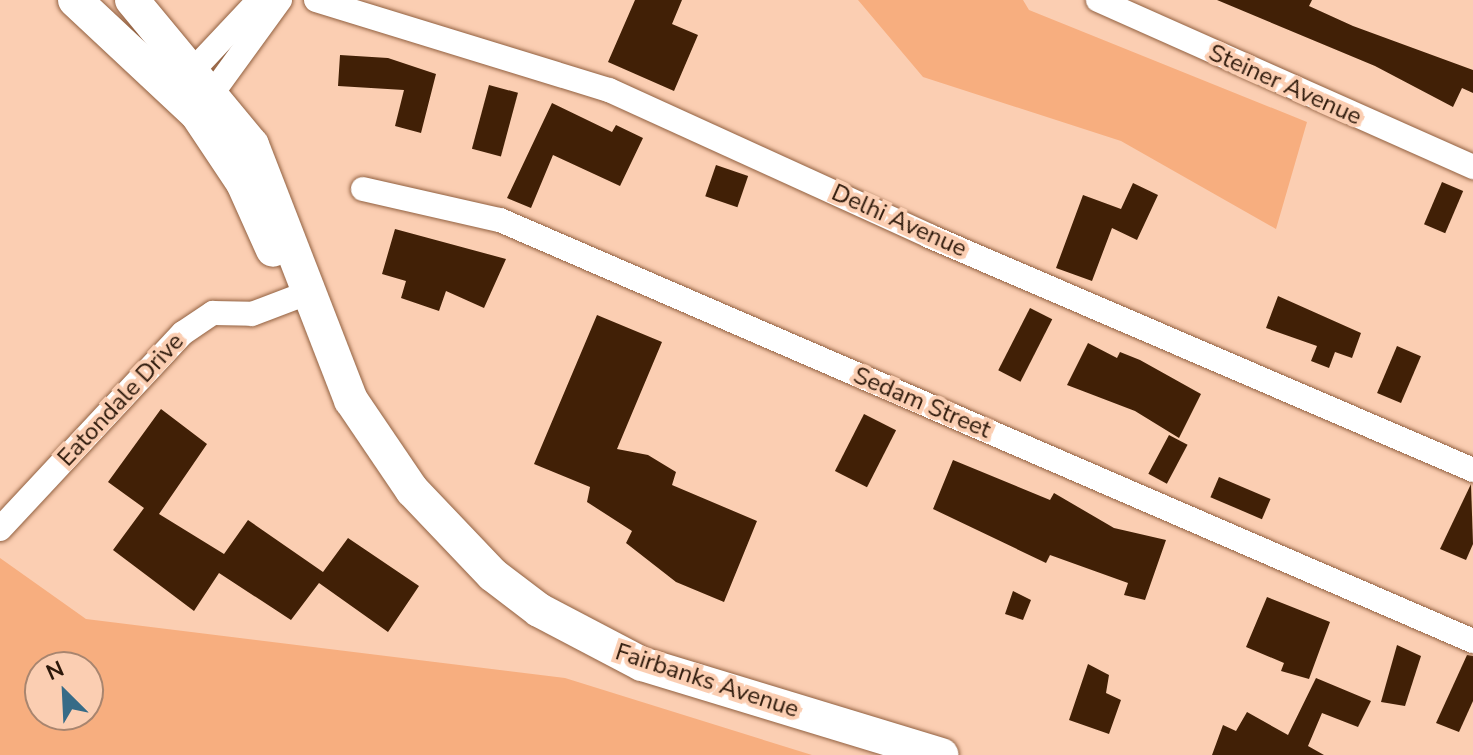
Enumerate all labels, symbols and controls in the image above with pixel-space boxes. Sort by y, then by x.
street label: Steiner Avenue [1204,38,1366,132]
street label: Delhi Avenue [827,178,971,264]
street label: Eatondale Drive [52,328,190,472]
street label: Sedam Street [849,361,995,445]
street label: Fairbanks Avenue [612,638,802,724]
north arrow [24,651,104,731]
text: N [41,654,69,688]

